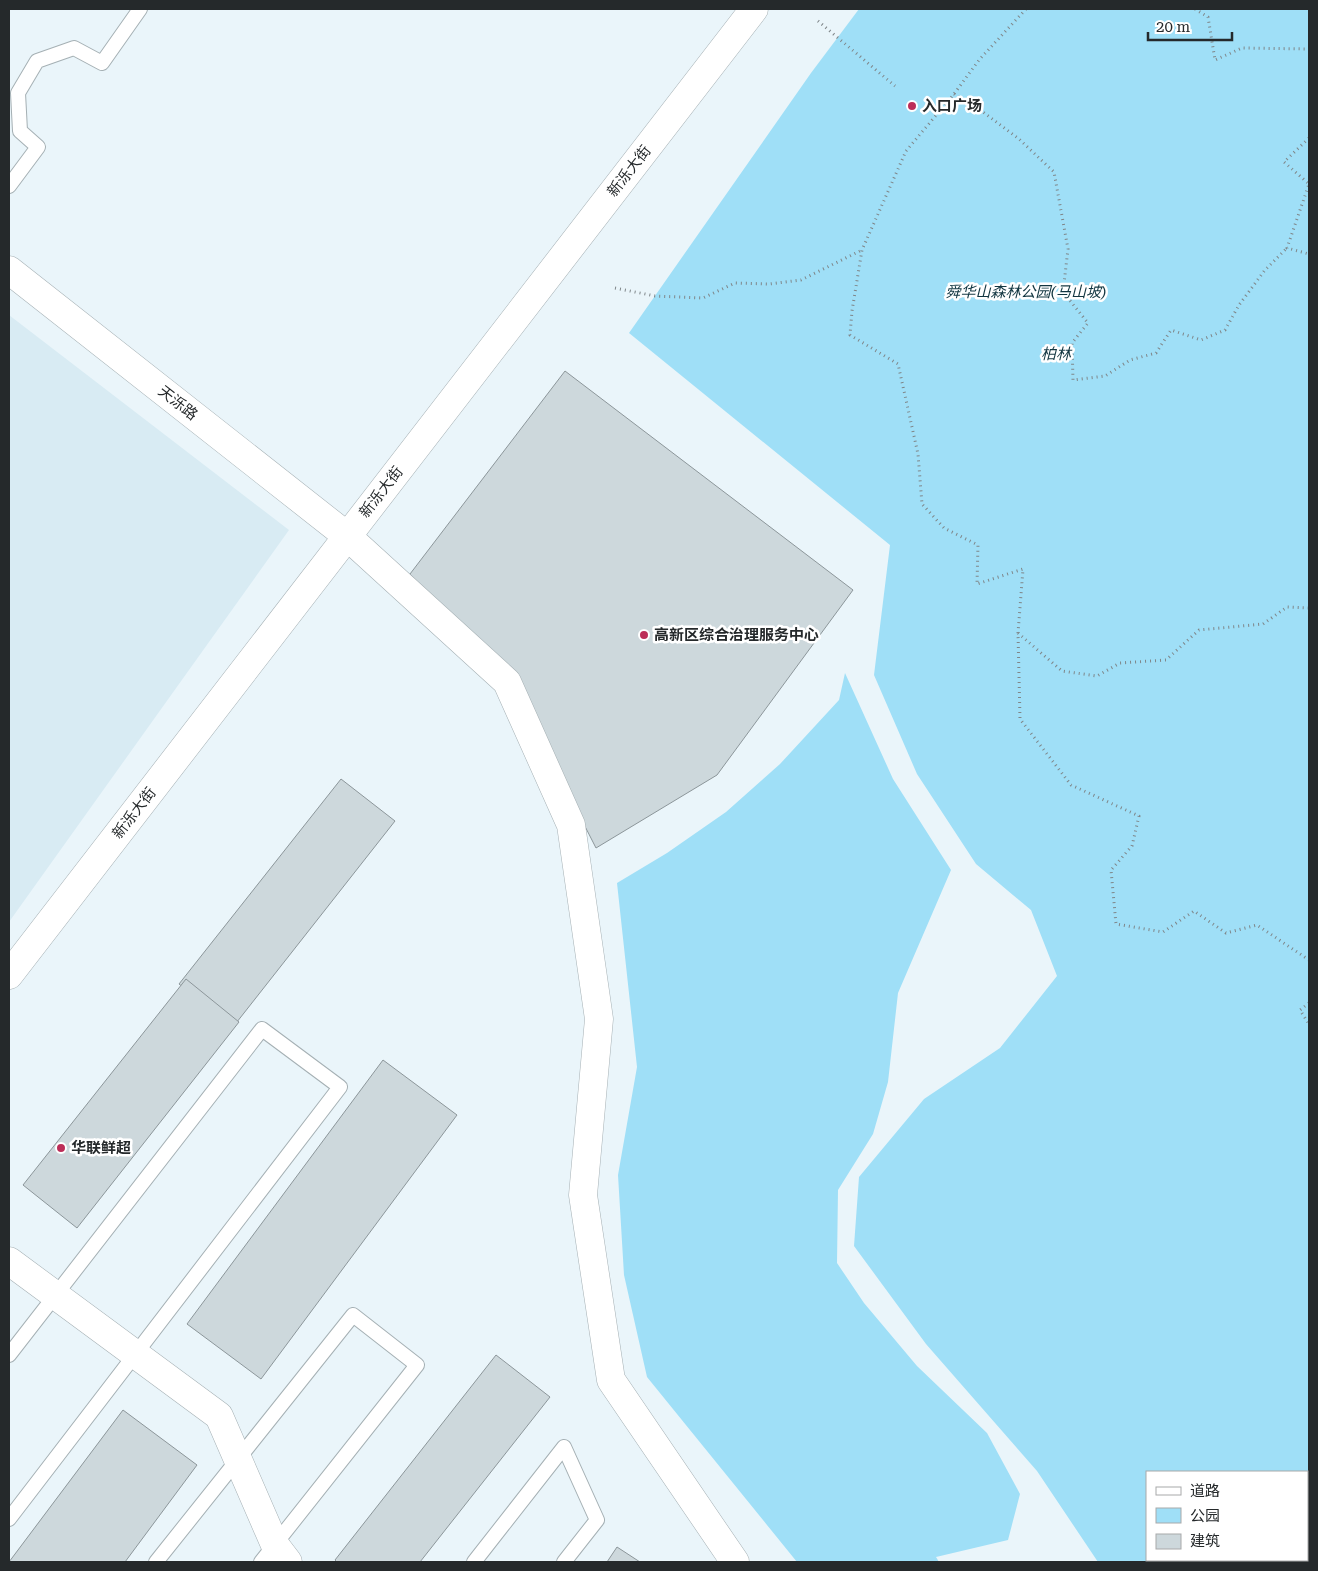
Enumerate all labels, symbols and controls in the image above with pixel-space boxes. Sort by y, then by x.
scale bar [1148,10,1232,42]
text: 20 m [1156,18,1191,36]
place label: 入口广场 [922,97,982,115]
marker: 入口广场 [906,100,918,112]
street label: 新泺大街 [603,142,655,200]
park label: 舜华山森林公园(马山坡) [946,283,1106,301]
park label: 柏林 [1041,345,1073,363]
street label: 天泺路 [155,382,201,424]
street label: 新泺大街 [355,463,407,521]
place label: 高新区综合治理服务中心 [654,626,819,644]
marker: 高新区综合治理服务中心 [638,629,650,641]
street label: 新泺大街 [108,784,160,842]
place label: 华联鲜超 [71,1139,131,1157]
marker: 华联鲜超 [55,1142,67,1154]
legend [1146,1471,1308,1561]
text: 道路 [1190,1482,1220,1500]
text: 公园 [1190,1507,1220,1525]
text: 建筑 [1190,1532,1220,1550]

